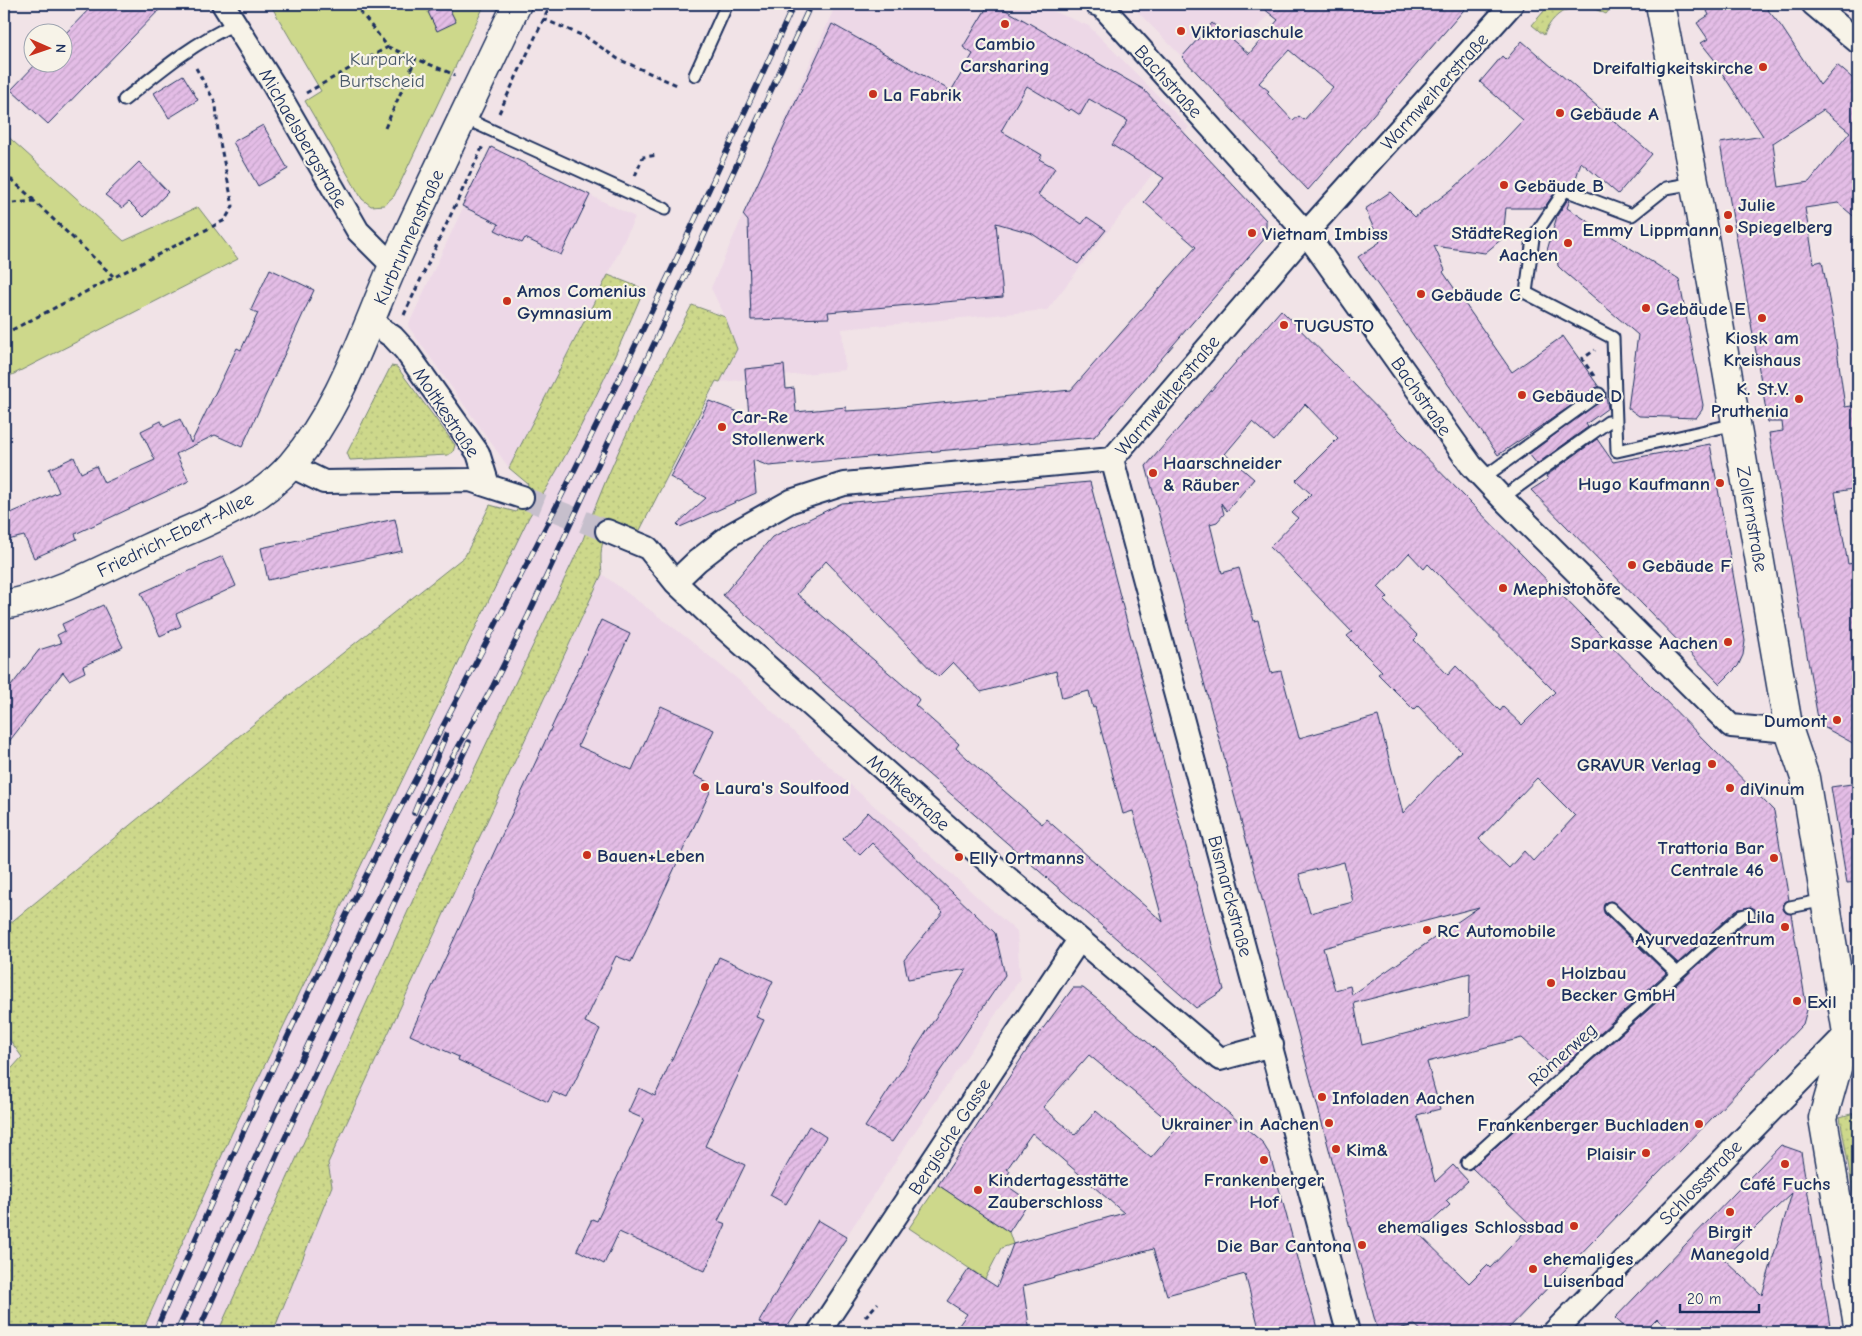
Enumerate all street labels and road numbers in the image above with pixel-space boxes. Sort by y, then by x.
street label: Warmweiherstraße [1376,29,1493,155]
street label: Bachstraße [1130,41,1207,123]
street label: Michaelsbergstraße [254,65,352,212]
street label: Kurbrunnenstraße [369,166,449,309]
street label: Warmweiherstraße [1111,331,1224,460]
street label: Bachstraße [1386,353,1456,440]
street label: Moltkestraße [408,363,484,462]
street label: Zollernstraße [1732,465,1772,574]
street label: Friedrich-Ebert-Allee [94,487,257,582]
street label: Moltkestraße [862,750,954,836]
street label: Bismarckstraße [1203,833,1257,959]
street label: Römerweg [1524,1018,1601,1091]
street label: Bergische Gasse [904,1074,996,1199]
street label: Schlossstraße [1655,1136,1747,1230]

